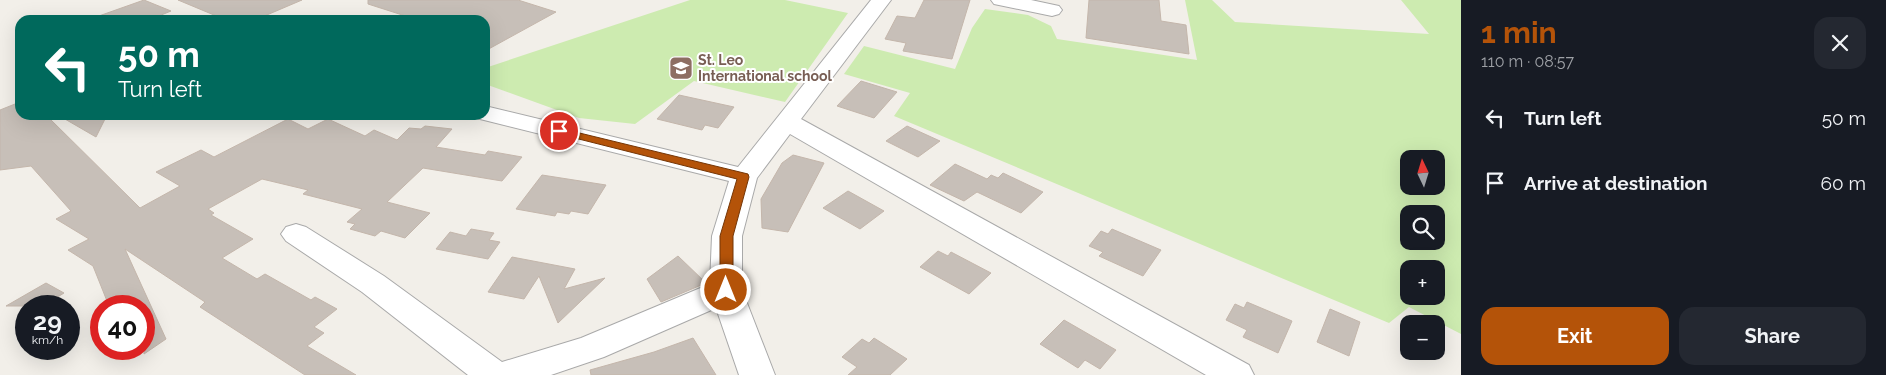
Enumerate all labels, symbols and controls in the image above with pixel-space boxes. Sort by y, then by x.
text: 1 min [1481,15,1557,50]
button: close [1814,17,1866,69]
text: 50 m [118,34,200,75]
icon: left [35,35,100,100]
place label: St. Leo International school [698,52,833,84]
text: 110 m · 08:57 [1481,52,1574,71]
school or university icon: St. Leo International school [668,55,694,81]
text: Turn left [118,76,202,102]
icon: left [1481,104,1509,132]
text: Turn left [1524,107,1601,129]
text: 50 m [1822,107,1866,129]
pin [538,110,580,152]
icon: arrive [545,117,573,145]
north arrow [1400,150,1445,195]
map controls [1400,150,1445,360]
icon: arrive [1481,169,1509,197]
text: Arrive at destination [1524,172,1708,194]
text: 60 m [1821,172,1866,194]
button: search [1400,205,1445,250]
button: + [1400,260,1445,305]
position arrow [699,263,751,315]
speed limit sign: 40 [90,295,155,360]
text: 29 [33,306,62,336]
button: Exit [1481,307,1669,365]
button: Share [1679,307,1866,365]
button: − [1400,315,1445,360]
text: km/h [32,333,63,347]

